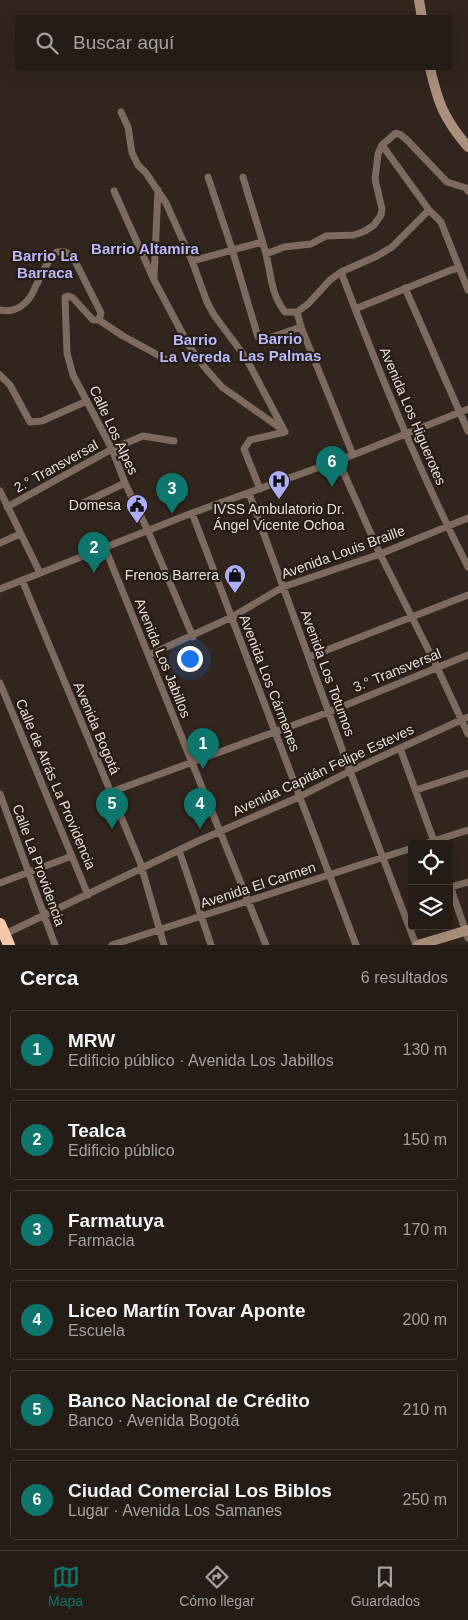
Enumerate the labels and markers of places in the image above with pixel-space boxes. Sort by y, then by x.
pin: 6 [316,446,348,487]
hospital icon: IVSS Ambulatorio Dr. Ángel Vicente Ochoa [267,469,291,500]
pin: 3 [156,473,188,514]
public building icon: Domesa [125,493,149,524]
place label: Domesa [69,497,121,513]
place label: IVSS Ambulatorio Dr. Ángel Vicente Ochoa [213,501,345,533]
pin: 2 [78,532,110,573]
shop icon: Frenos Barrera [223,563,247,594]
place label: Frenos Barrera [125,567,219,583]
pin: 1 [187,728,219,769]
pin: 5 [96,788,128,829]
pin: 4 [184,788,216,829]

